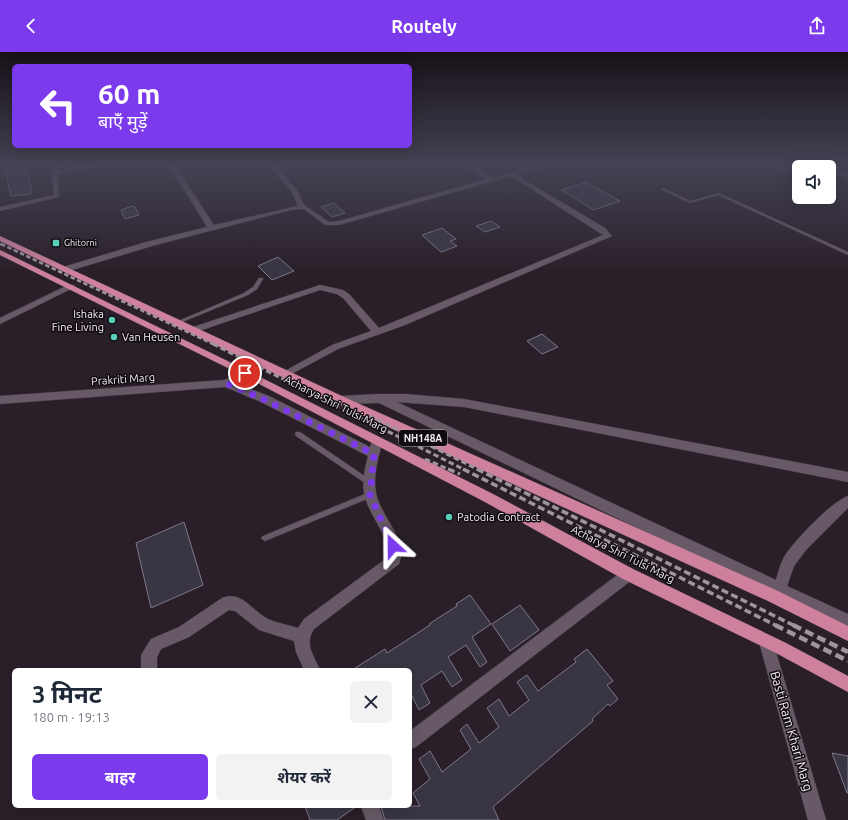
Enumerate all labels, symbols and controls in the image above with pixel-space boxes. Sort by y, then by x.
icon: back [20,15,42,37]
icon: share [806,15,828,37]
text: Routely [391,16,457,36]
text: 60 m [98,78,160,109]
icon: left [32,80,84,132]
text: बाएँ मुड़ें [98,111,147,131]
map controls [792,160,836,204]
button: sound [792,160,836,204]
marker: Ghitorni [51,238,61,248]
place label: Ghitorni [64,238,97,248]
place label: Ishaka Fine Living [52,308,104,333]
marker: Ishaka Fine Living [107,315,117,325]
place label: Van Heusen [122,331,180,343]
marker: Van Heusen [109,332,119,342]
pin [228,356,262,390]
icon: arrive [234,362,256,384]
street label: Prakriti Marg [91,371,155,387]
street label: Acharya Shri Tulsi Marg [282,373,390,435]
road number: NH148A [399,430,447,446]
place label: Patodia Contract [457,511,541,523]
marker: Patodia Contract [444,512,454,522]
street label: Acharya Shri Tulsi Marg [569,523,677,585]
position arrow [372,525,414,567]
street label: Basti Ram Khari Marg [768,669,816,793]
text: 3 मिनट [32,681,102,708]
button: close [350,681,392,723]
text: 180 m · 19:13 [32,710,110,724]
button: बाहर [32,754,208,800]
button: शेयर करें [216,754,392,800]

